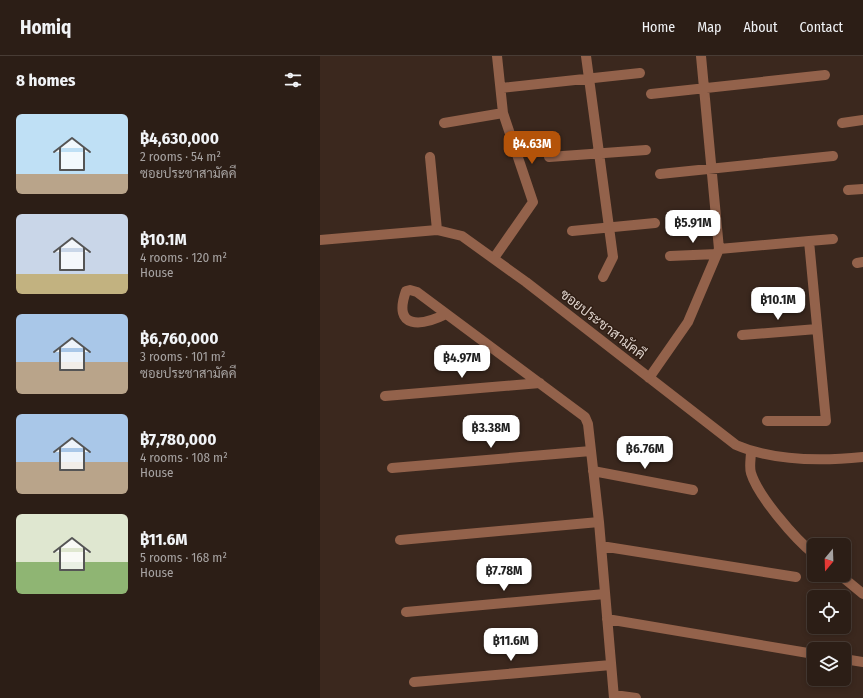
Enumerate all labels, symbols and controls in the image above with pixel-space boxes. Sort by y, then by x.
text: Homiq [20,16,71,39]
text: Home [642,19,675,36]
text: Map [697,19,721,36]
text: About [743,19,778,36]
text: Contact [800,19,843,36]
icon: filters [282,69,304,91]
text: 8 homes [16,70,76,91]
text: ฿4,630,000 [140,128,219,149]
icon: home [48,130,96,178]
pin: ฿4.63M [499,131,565,165]
text: ฿4.63M [513,136,551,151]
text: 2 rooms · 54 m² [140,149,221,164]
text: ซอยประชาสามัคคี [140,166,237,181]
pin: ฿5.91M [660,210,726,244]
text: ฿5.91M [674,215,712,230]
text: ฿10.1M [140,229,187,250]
icon: home [48,230,96,278]
text: 4 rooms · 120 m² [140,250,227,265]
text: House [140,265,174,280]
street label: ซอยประชาสามัคคี [557,285,649,363]
pin: ฿10.1M [745,287,811,321]
text: ฿10.1M [760,292,796,307]
text: ฿6,760,000 [140,328,219,349]
icon: home [48,330,96,378]
pin: ฿4.97M [429,345,495,379]
text: 3 rooms · 101 m² [140,349,225,364]
text: ฿4.97M [443,350,481,365]
text: ซอยประชาสามัคคี [140,366,237,381]
pin: ฿3.38M [458,415,524,449]
text: ฿3.38M [472,420,510,435]
text: ฿7,780,000 [140,429,217,450]
icon: home [48,430,96,478]
pin: ฿6.76M [612,436,678,470]
text: ฿6.76M [626,441,664,456]
text: 4 rooms · 108 m² [140,450,228,465]
text: House [140,465,174,480]
text: ฿11.6M [140,529,188,550]
icon: home [48,530,96,578]
north arrow [807,538,851,582]
map controls [807,538,851,686]
text: 5 rooms · 168 m² [140,550,227,565]
pin: ฿7.78M [471,558,537,592]
text: ฿7.78M [486,563,522,578]
text: House [140,565,174,580]
button: locate [807,590,851,634]
pin: ฿11.6M [478,628,544,662]
text: ฿11.6M [493,633,529,648]
button: layers [807,642,851,686]

